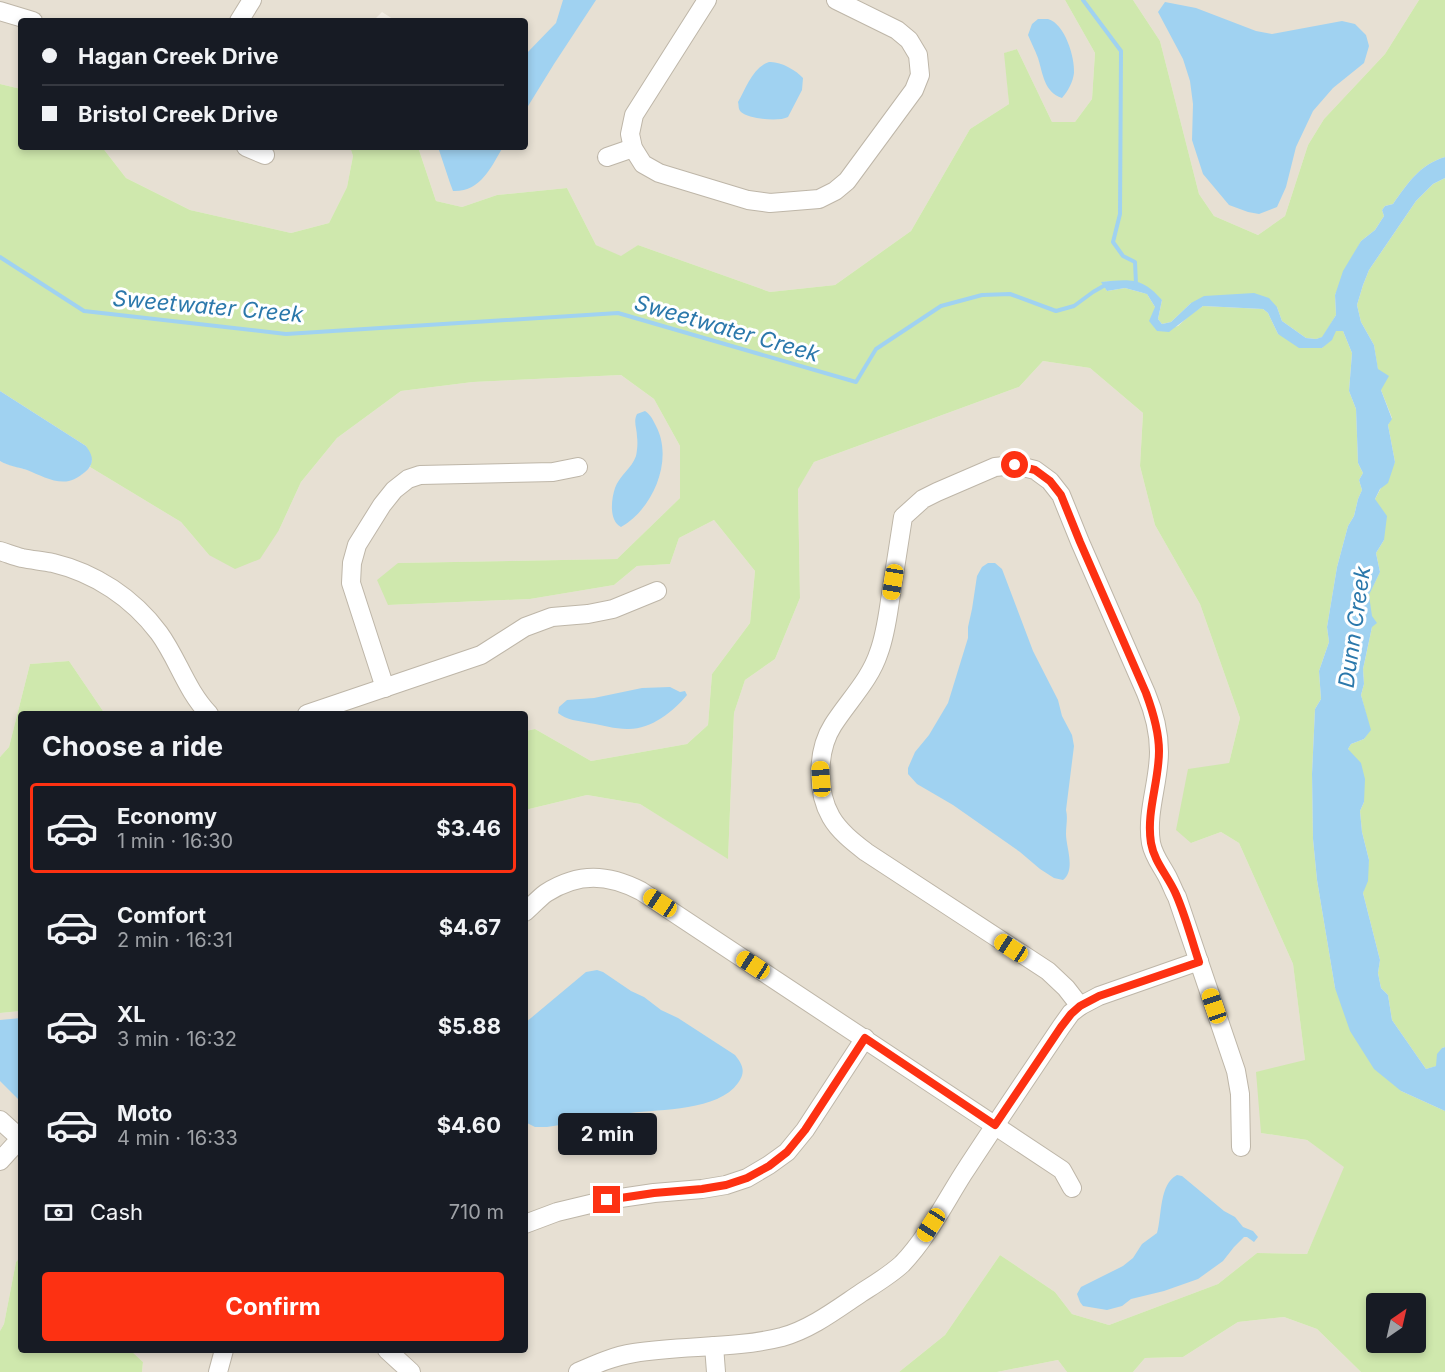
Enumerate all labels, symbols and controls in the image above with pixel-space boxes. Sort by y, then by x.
text: Hagan Creek Drive [78,43,279,69]
text: Bristol Creek Drive [78,101,278,127]
water label: Sweetwater Creek [112,285,305,327]
water label: Sweetwater Creek [632,289,823,367]
route start [1001,451,1028,478]
car [881,563,905,601]
water label: Dunn Creek [1333,564,1376,689]
text: Choose a ride [42,730,223,763]
car [811,760,831,798]
icon: car [45,801,99,855]
text: Economy [117,803,217,829]
text: $3.46 [436,815,501,841]
text: 1 min · 16:30 [117,829,233,853]
car [640,886,680,920]
icon: car [45,900,99,954]
text: Comfort [117,902,206,928]
text: $4.67 [439,914,501,940]
text: 2 min · 16:31 [117,928,233,952]
car [991,931,1031,965]
car [733,948,773,982]
car [1200,986,1228,1026]
icon: car [45,999,99,1053]
text: XL [117,1001,146,1027]
text: $5.88 [438,1013,501,1039]
text: 3 min · 16:32 [117,1027,237,1051]
icon: car [45,1098,99,1152]
text: Moto [117,1100,172,1126]
text: $4.60 [437,1112,501,1138]
callout: 2 min [558,1113,656,1155]
text: 2 min [581,1122,634,1146]
text: 4 min · 16:33 [117,1126,238,1150]
route end [593,1186,620,1213]
icon: cash [42,1196,75,1229]
text: Cash [90,1199,143,1225]
text: 710 m [449,1200,504,1224]
car [914,1205,948,1245]
button: Confirm [42,1272,504,1341]
north arrow [1366,1293,1426,1353]
map controls [1366,1293,1426,1353]

